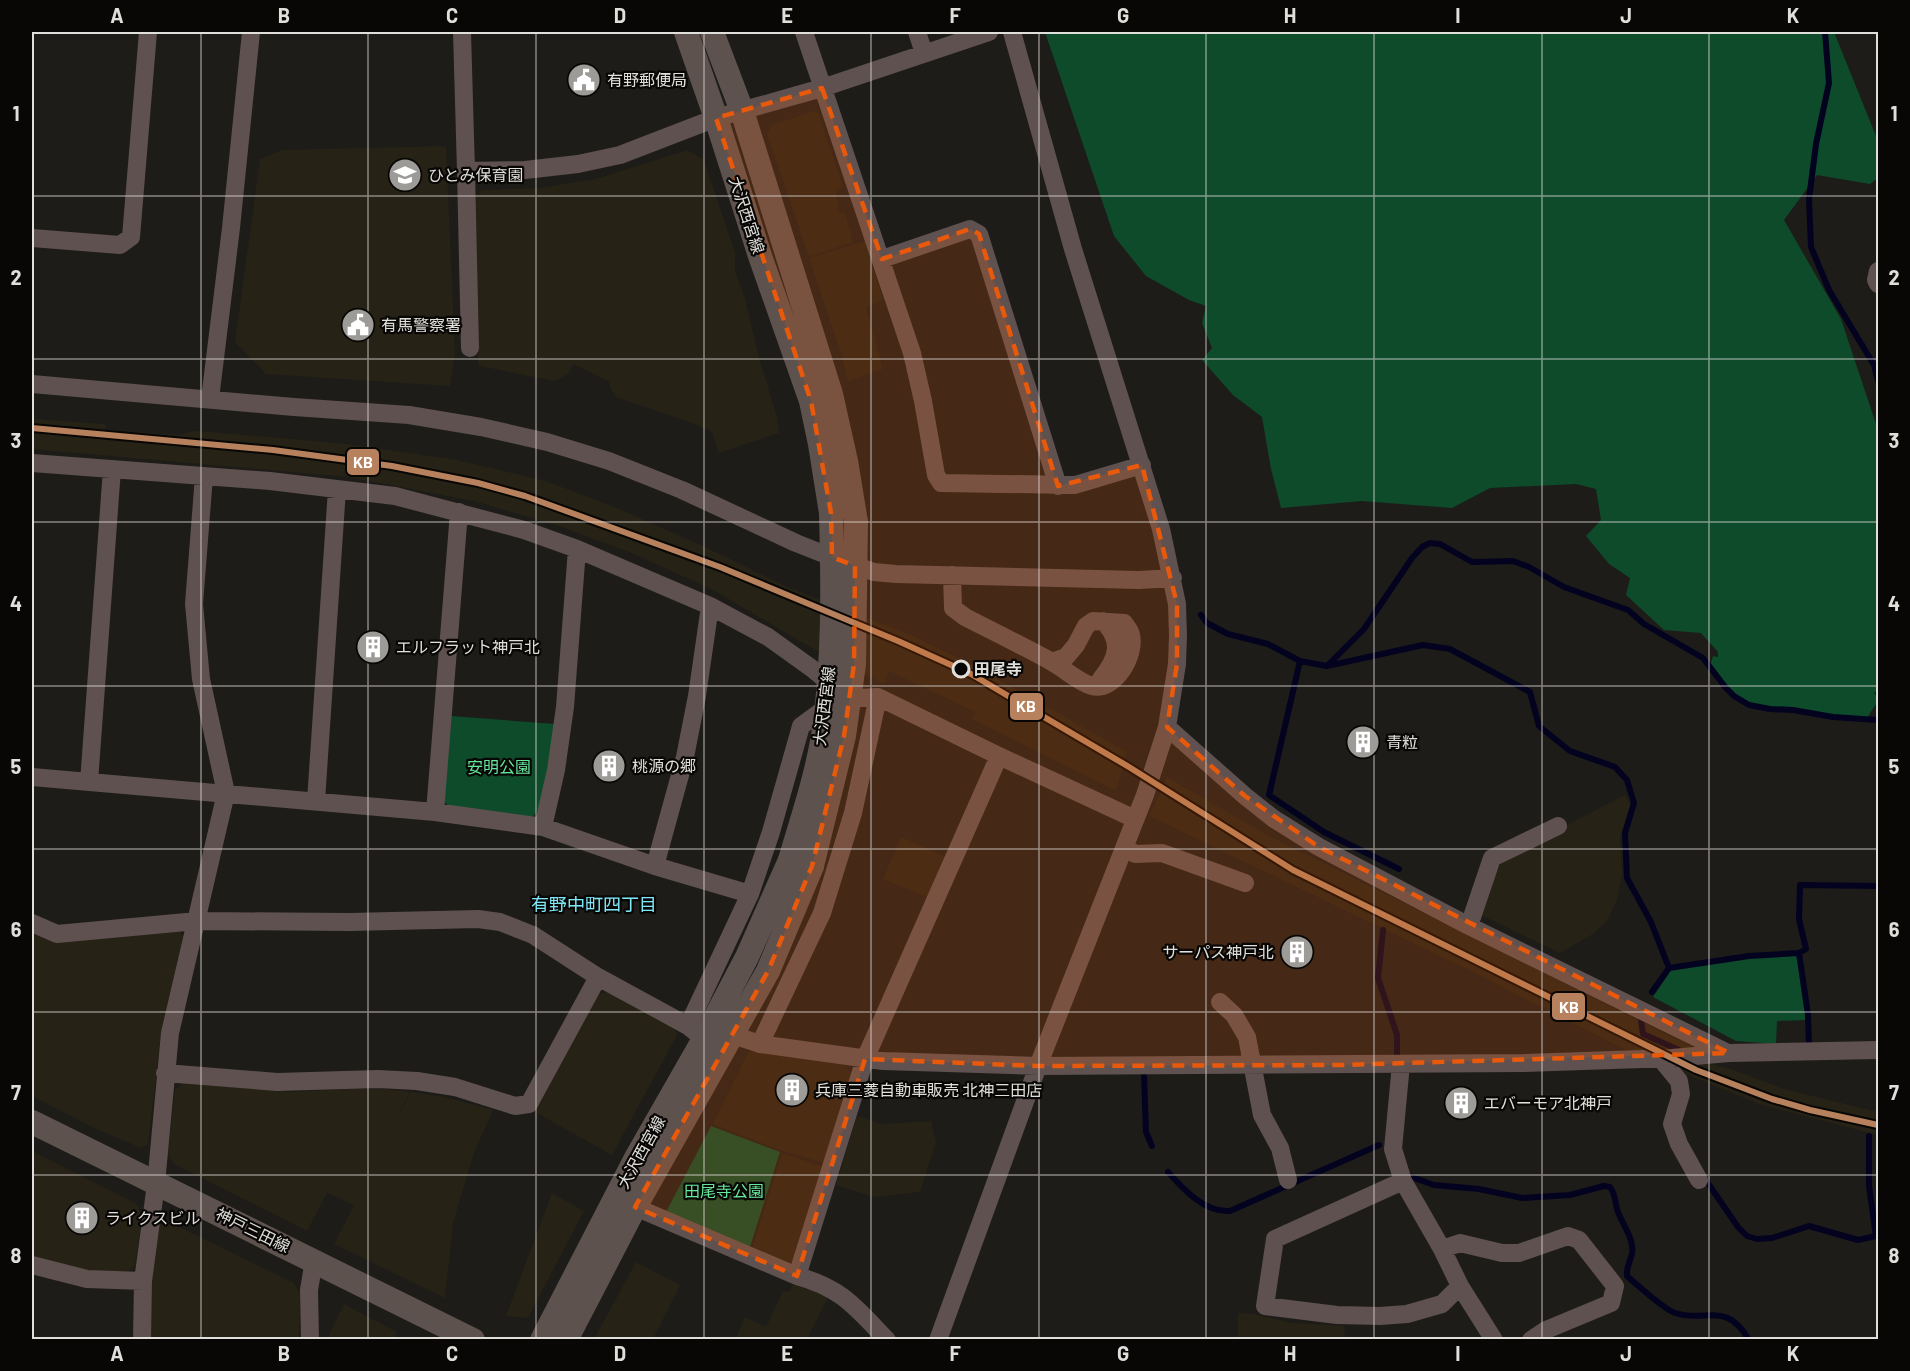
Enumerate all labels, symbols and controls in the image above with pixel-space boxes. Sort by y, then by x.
text: A [110,3,124,27]
text: B [278,3,290,27]
text: C [446,3,458,27]
text: D [614,3,626,27]
text: E [781,3,793,27]
text: F [949,3,961,27]
text: G [1117,3,1129,27]
text: H [1284,3,1296,27]
text: I [1455,3,1461,27]
text: J [1620,3,1632,27]
text: K [1787,3,1800,27]
public building icon: 有野郵便局 [566,62,602,98]
place label: 有野郵便局 [607,70,687,89]
text: 1 [12,101,20,125]
text: 1 [1890,101,1898,125]
school or university icon: ひとみ保育園 [387,157,423,193]
place label: ひとみ保育園 [428,165,524,184]
street label: 大沢西宮線 [726,174,769,256]
text: 2 [10,265,22,289]
text: 2 [1888,265,1900,289]
public building icon: 有馬警察署 [340,307,376,343]
place label: 有馬警察署 [381,315,461,334]
text: 3 [11,428,21,452]
text: 3 [1889,428,1899,452]
line badge: KB [346,448,380,476]
text: KB [353,452,373,471]
text: 4 [10,591,22,615]
text: 4 [1888,591,1900,615]
building icon: エルフラット神戸北 [355,629,391,665]
place label: エルフラット神戸北 [396,637,540,656]
place label: 田尾寺 [974,659,1022,678]
marker: 田尾寺 [952,660,970,678]
street label: 大沢西宮線 [809,665,838,747]
line badge: KB [1009,692,1044,721]
text: KB [1016,696,1036,715]
building icon: 青粒 [1345,724,1381,760]
place label: 青粒 [1386,732,1418,751]
building icon: 桃源の郷 [591,748,627,784]
text: 5 [11,754,22,778]
text: 5 [1889,754,1900,778]
place label: 桃源の郷 [632,756,696,775]
park label: 安明公園 [467,757,531,776]
district label: 有野中町四丁目 [531,893,657,915]
text: 6 [11,917,22,941]
text: 6 [1889,917,1900,941]
building icon: サーパス神戸北 [1279,934,1315,970]
place label: サーパス神戸北 [1162,942,1274,961]
line badge: KB [1551,992,1586,1021]
text: KB [1559,997,1579,1016]
building icon: 兵庫三菱自動車販売 北神三田店 [774,1072,810,1108]
text: 7 [11,1080,21,1104]
place label: 兵庫三菱自動車販売 北神三田店 [815,1080,1042,1099]
text: 7 [1889,1080,1899,1104]
building icon: エバーモア北神戸 [1443,1085,1479,1121]
place label: エバーモア北神戸 [1484,1093,1612,1112]
street label: 大沢西宮線 [613,1112,668,1191]
park label: 田尾寺公園 [684,1181,764,1200]
building icon: ライクスビル [64,1200,100,1236]
street label: 神戸三田線 [213,1203,293,1256]
place label: ライクスビル [105,1208,200,1227]
text: 8 [11,1243,22,1267]
text: 8 [1889,1243,1900,1267]
text: A [110,1341,124,1365]
text: B [278,1341,290,1365]
text: C [446,1341,458,1365]
text: D [614,1341,626,1365]
text: E [781,1341,793,1365]
text: F [949,1341,961,1365]
text: G [1117,1341,1129,1365]
text: H [1284,1341,1296,1365]
text: I [1455,1341,1461,1365]
text: J [1620,1341,1632,1365]
text: K [1787,1341,1800,1365]

